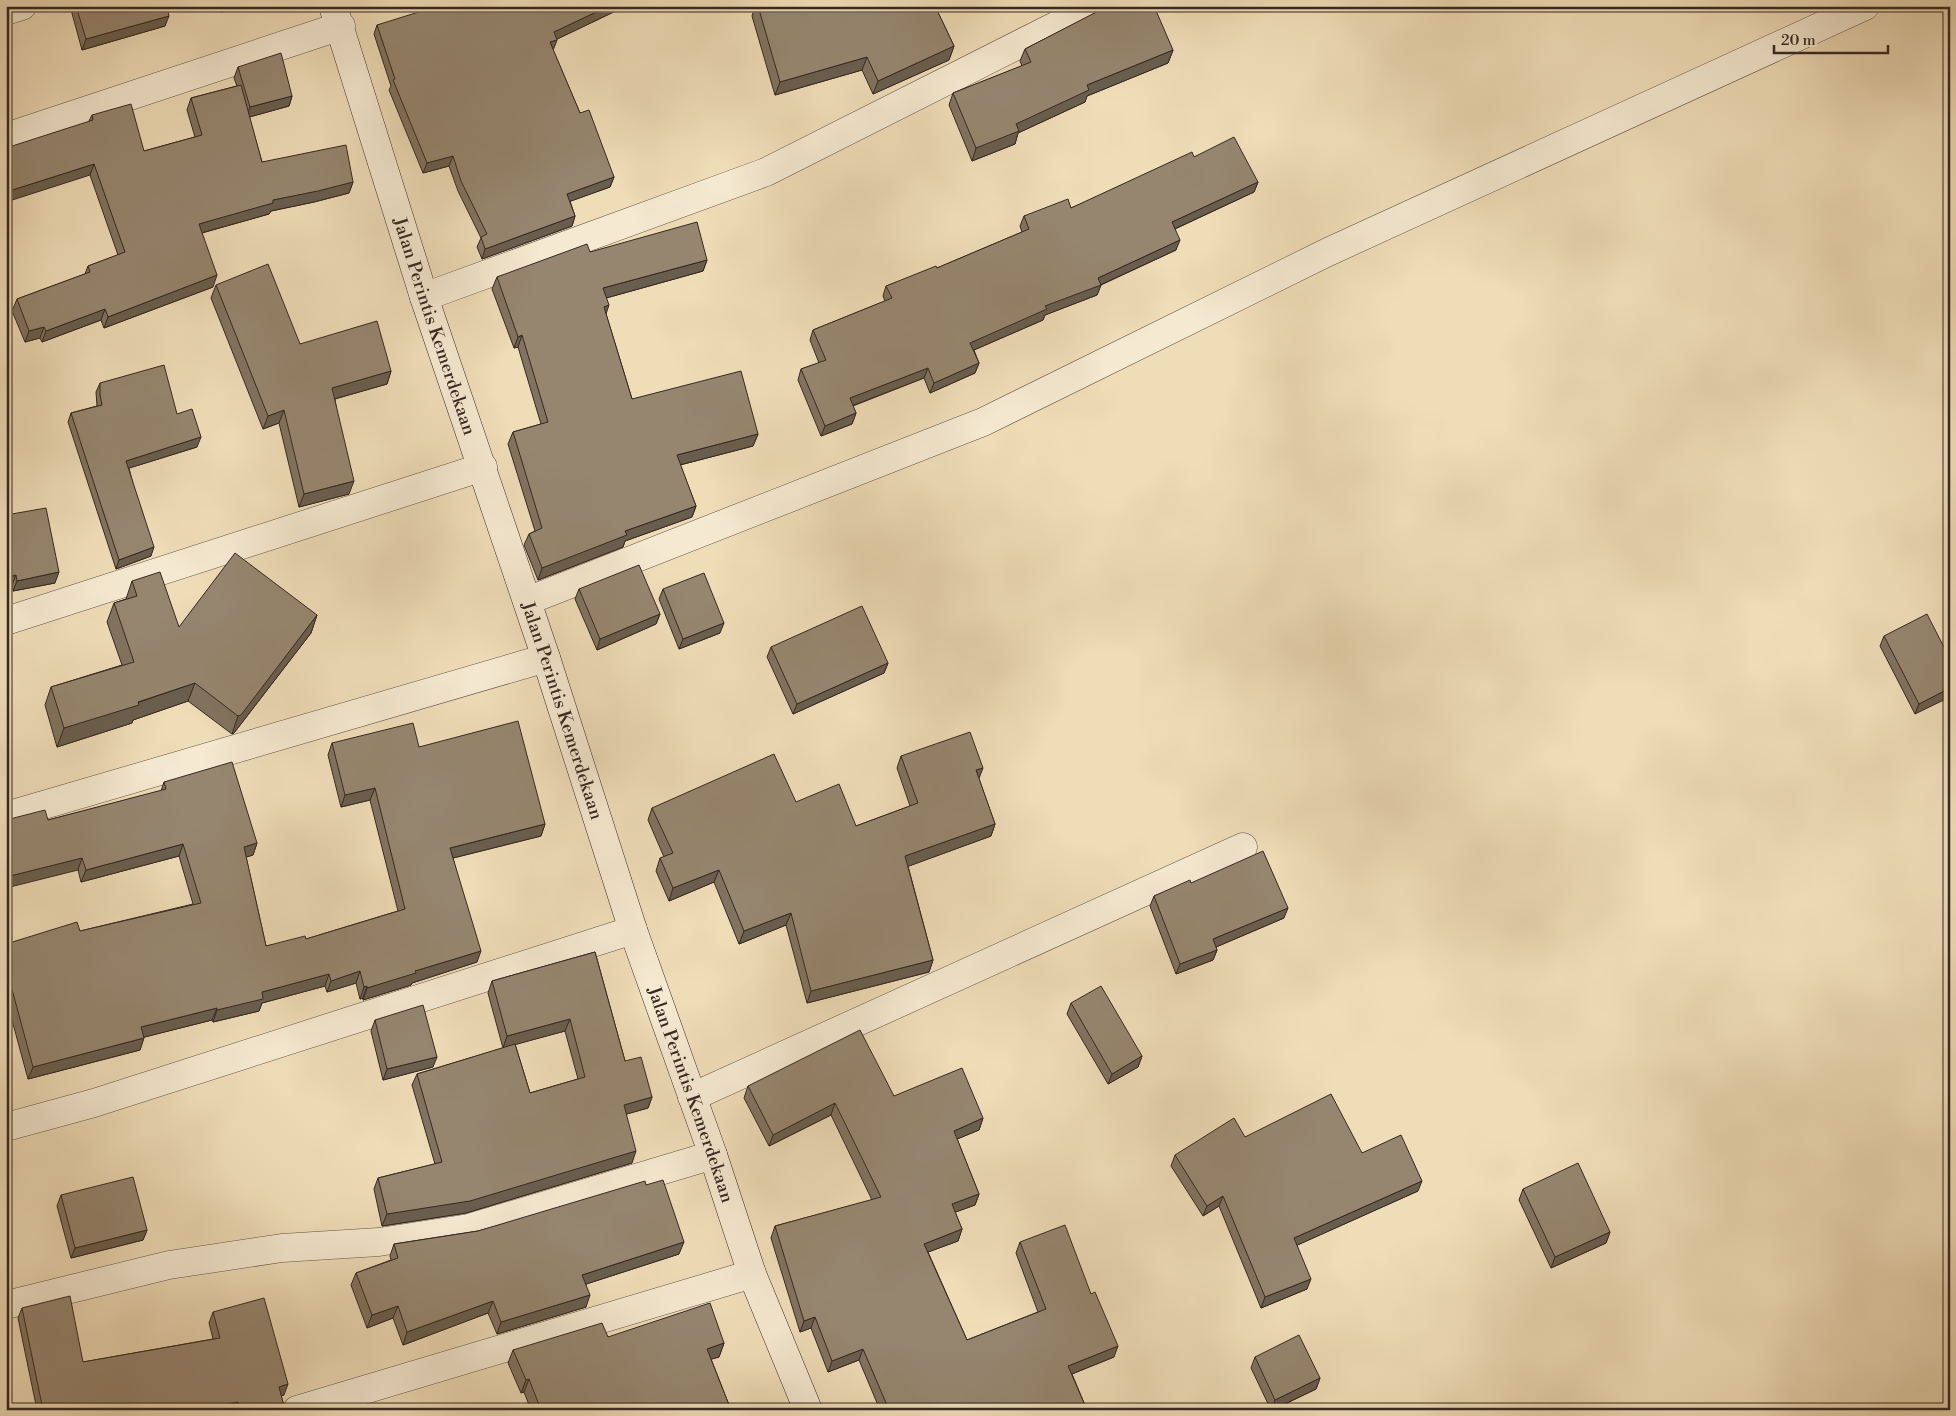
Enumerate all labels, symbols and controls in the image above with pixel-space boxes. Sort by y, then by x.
scale bar [1774,22,1887,54]
text: 20 m [1781,31,1816,50]
street label: Jalan Perintis Kemerdekaan [388,214,481,438]
street label: Jalan Perintis Kemerdekaan [515,598,608,823]
street label: Jalan Perintis Kemerdekaan [642,983,739,1206]

